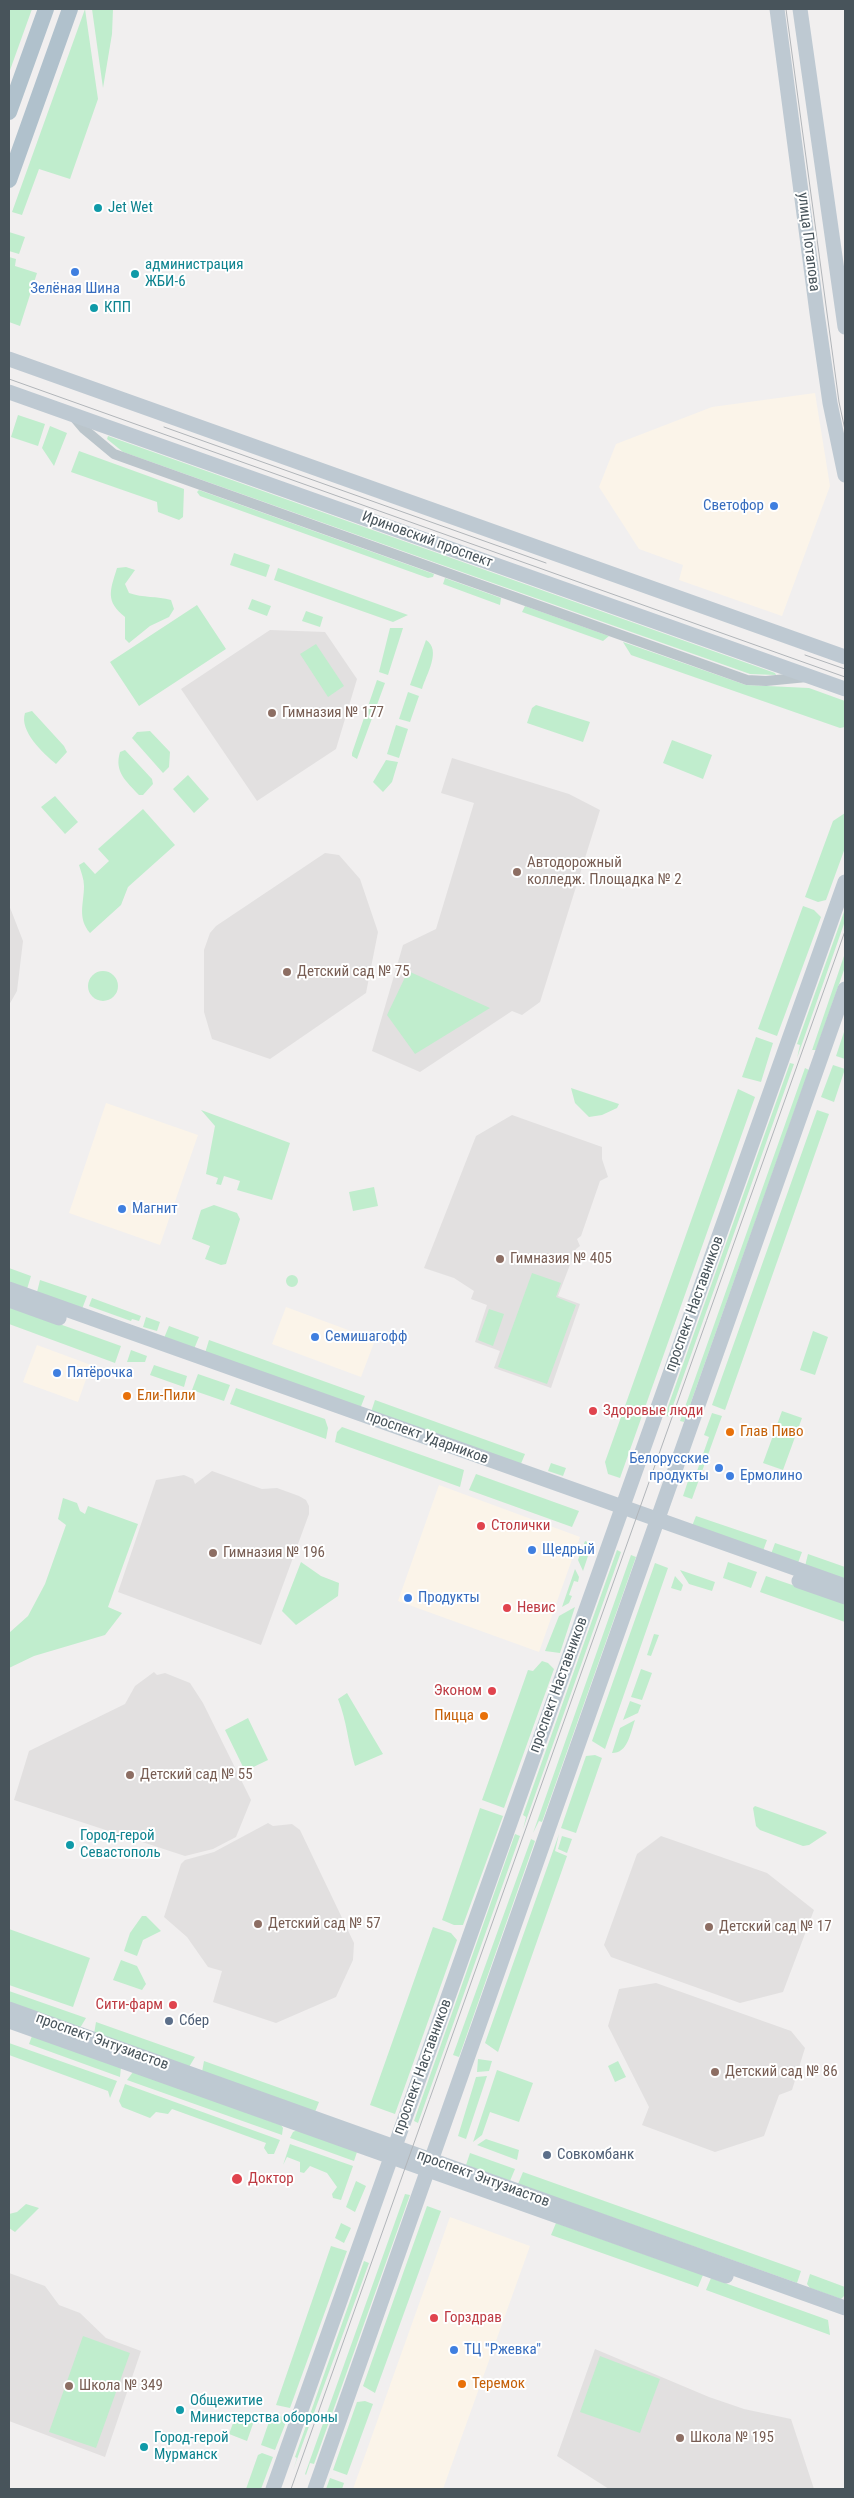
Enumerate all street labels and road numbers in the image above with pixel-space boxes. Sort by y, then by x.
street label: улица Потапова [793,191,823,293]
street label: Ириновский проспект [359,508,495,572]
street label: проспект Наставников [662,1234,728,1374]
street label: проспект Ударников [363,1408,491,1468]
street label: проспект Наставников [526,1615,592,1755]
street label: проспект Наставников [390,1997,456,2137]
street label: проспект Энтузиастов [33,2010,171,2074]
street label: проспект Энтузиастов [414,2147,552,2211]

